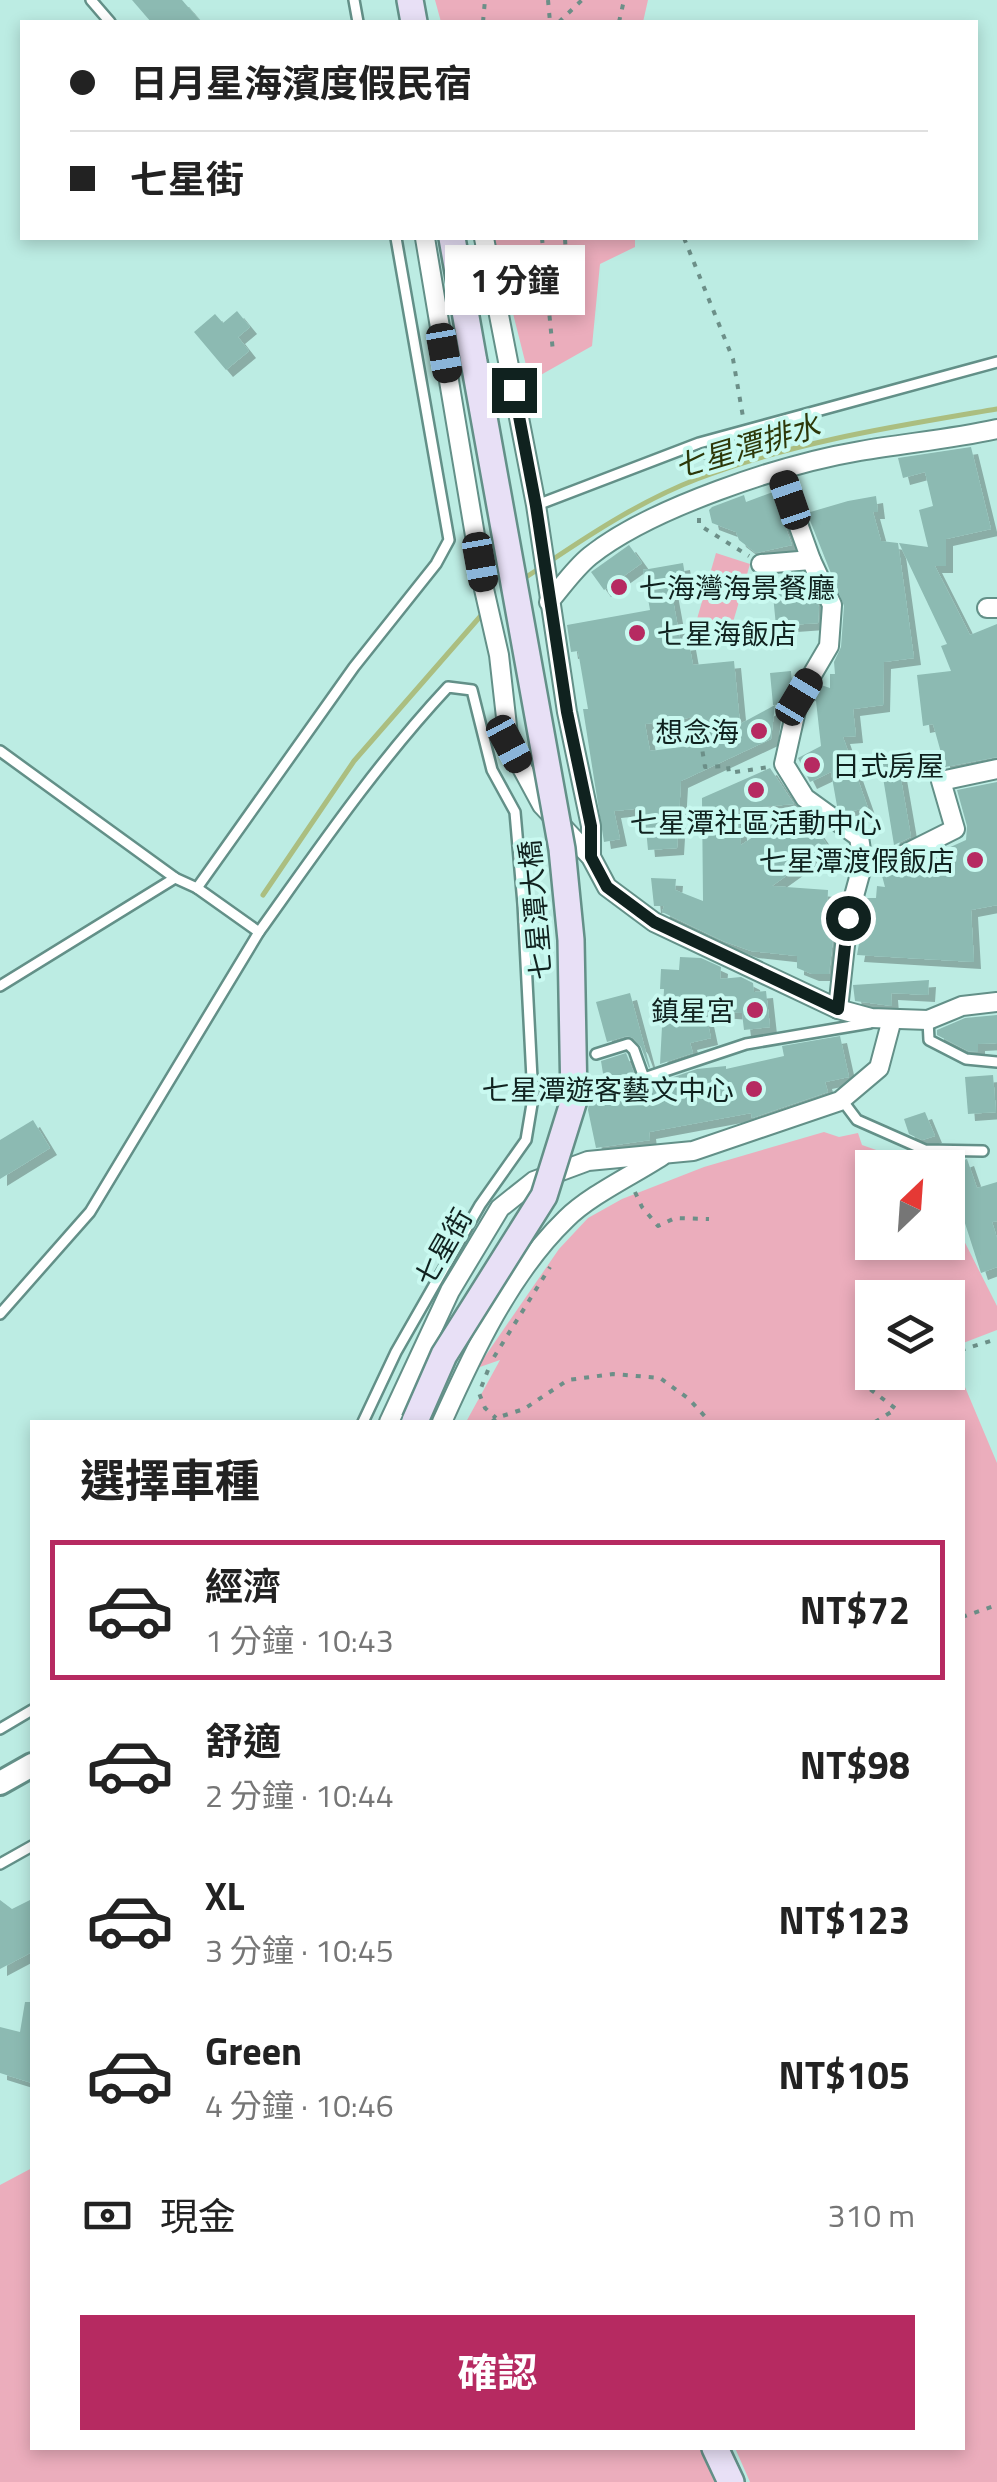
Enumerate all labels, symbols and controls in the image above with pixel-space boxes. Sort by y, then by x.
text: 日月星海濱度假民宿 [130,54,472,112]
text: 七星街 [130,150,244,208]
callout: 1 分鐘 [444,245,584,315]
text: 1 分鐘 [471,256,559,304]
car [424,321,464,385]
route end [492,368,537,413]
water label: 七星潭排水 [669,401,827,490]
car [766,467,814,533]
car [460,530,500,594]
place label: 七海灣海景餐廳 [639,566,835,609]
marker: 七海灣海景餐廳 [608,576,630,598]
place label: 七星海飯店 [657,612,797,655]
marker: 七星海飯店 [626,622,648,644]
car [771,664,827,730]
car [482,710,536,778]
place label: 想念海 [655,710,739,753]
marker: 想念海 [748,720,770,742]
place label: 日式房屋 [832,744,944,787]
marker: 日式房屋 [801,754,823,776]
marker: 七星潭社區活動中心 [745,779,767,801]
place label: 七星潭社區活動中心 [630,801,882,844]
street label: 七星潭大橋 [507,838,563,982]
place label: 七星潭渡假飯店 [759,839,955,882]
marker: 七星潭渡假飯店 [964,849,986,871]
route start [826,896,871,941]
place label: 鎮星宮 [651,989,735,1032]
marker: 鎮星宮 [744,999,766,1021]
place label: 七星潭遊客藝文中心 [482,1068,734,1111]
marker: 七星潭遊客藝文中心 [743,1078,765,1100]
north arrow [855,1150,965,1260]
map controls [855,1150,965,1390]
street label: 七星街 [403,1200,483,1294]
button: layers [855,1280,965,1390]
text: 選擇車種 [80,1446,260,1514]
text: 經濟 [205,1557,281,1615]
icon: car [85,1565,175,1655]
text: NT$72 [800,1581,910,1639]
text: 1 分鐘 · 10:43 [205,1616,394,1664]
text: 舒適 [205,1712,281,1770]
icon: car [85,1720,175,1810]
text: NT$98 [800,1736,910,1794]
text: 2 分鐘 · 10:44 [205,1771,394,1819]
text: XL [205,1867,245,1925]
icon: car [85,1875,175,1965]
text: NT$123 [779,1891,910,1949]
text: 3 分鐘 · 10:45 [205,1926,394,1974]
text: Green [205,2022,302,2080]
icon: car [85,2030,175,2120]
text: NT$105 [779,2046,910,2104]
text: 4 分鐘 · 10:46 [205,2081,394,2129]
text: 現金 [160,2187,236,2245]
icon: cash [80,2188,135,2243]
text: 310 m [827,2191,915,2239]
button: 確認 [80,2315,915,2430]

